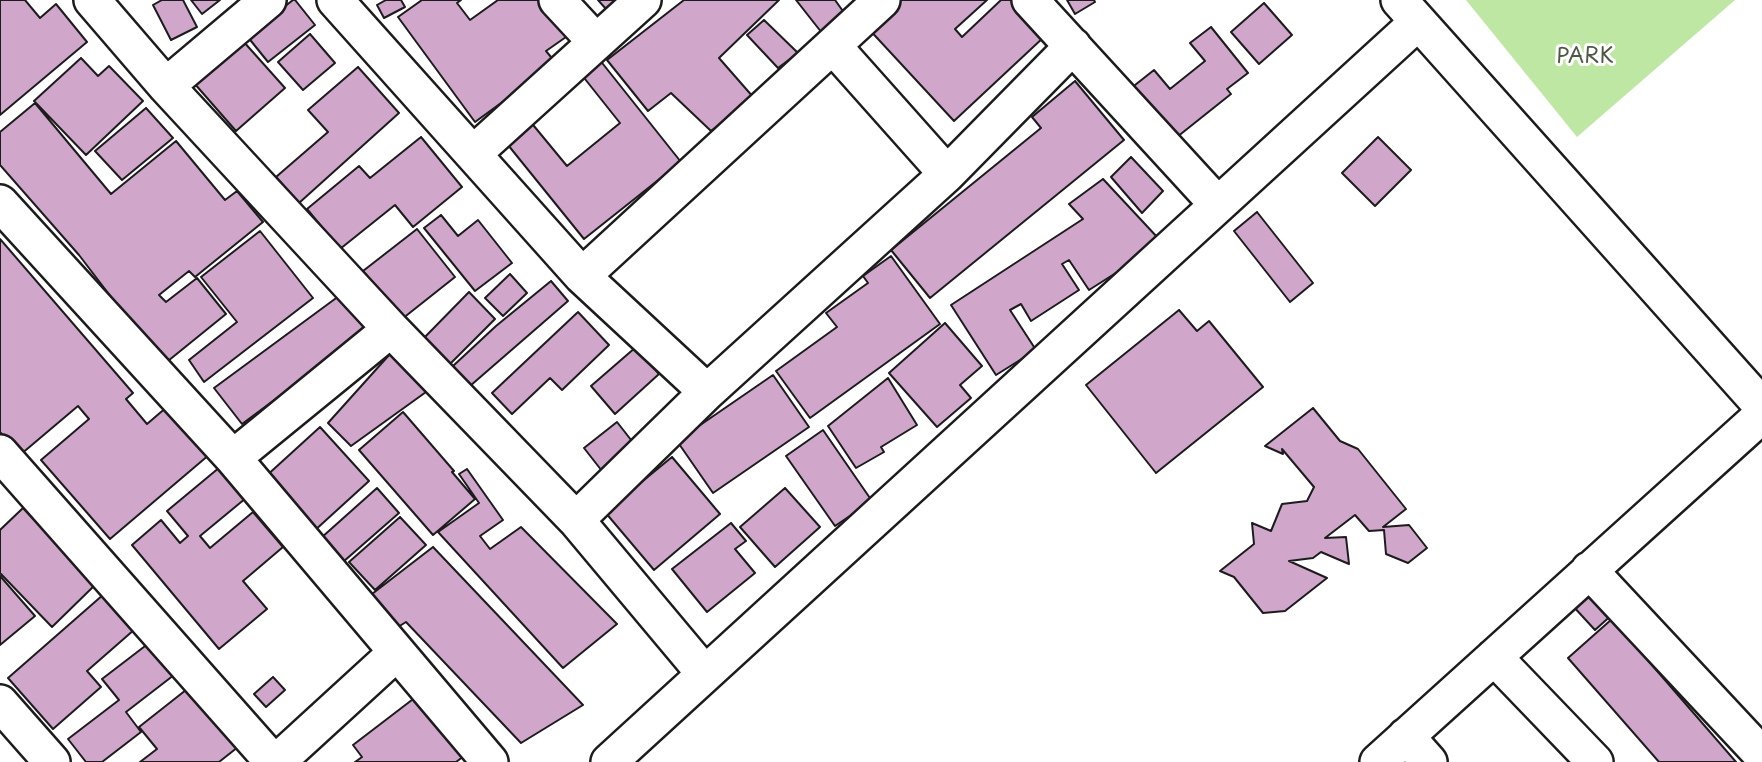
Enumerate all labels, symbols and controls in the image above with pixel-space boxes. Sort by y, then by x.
park label: PARK [1556,44,1614,70]

